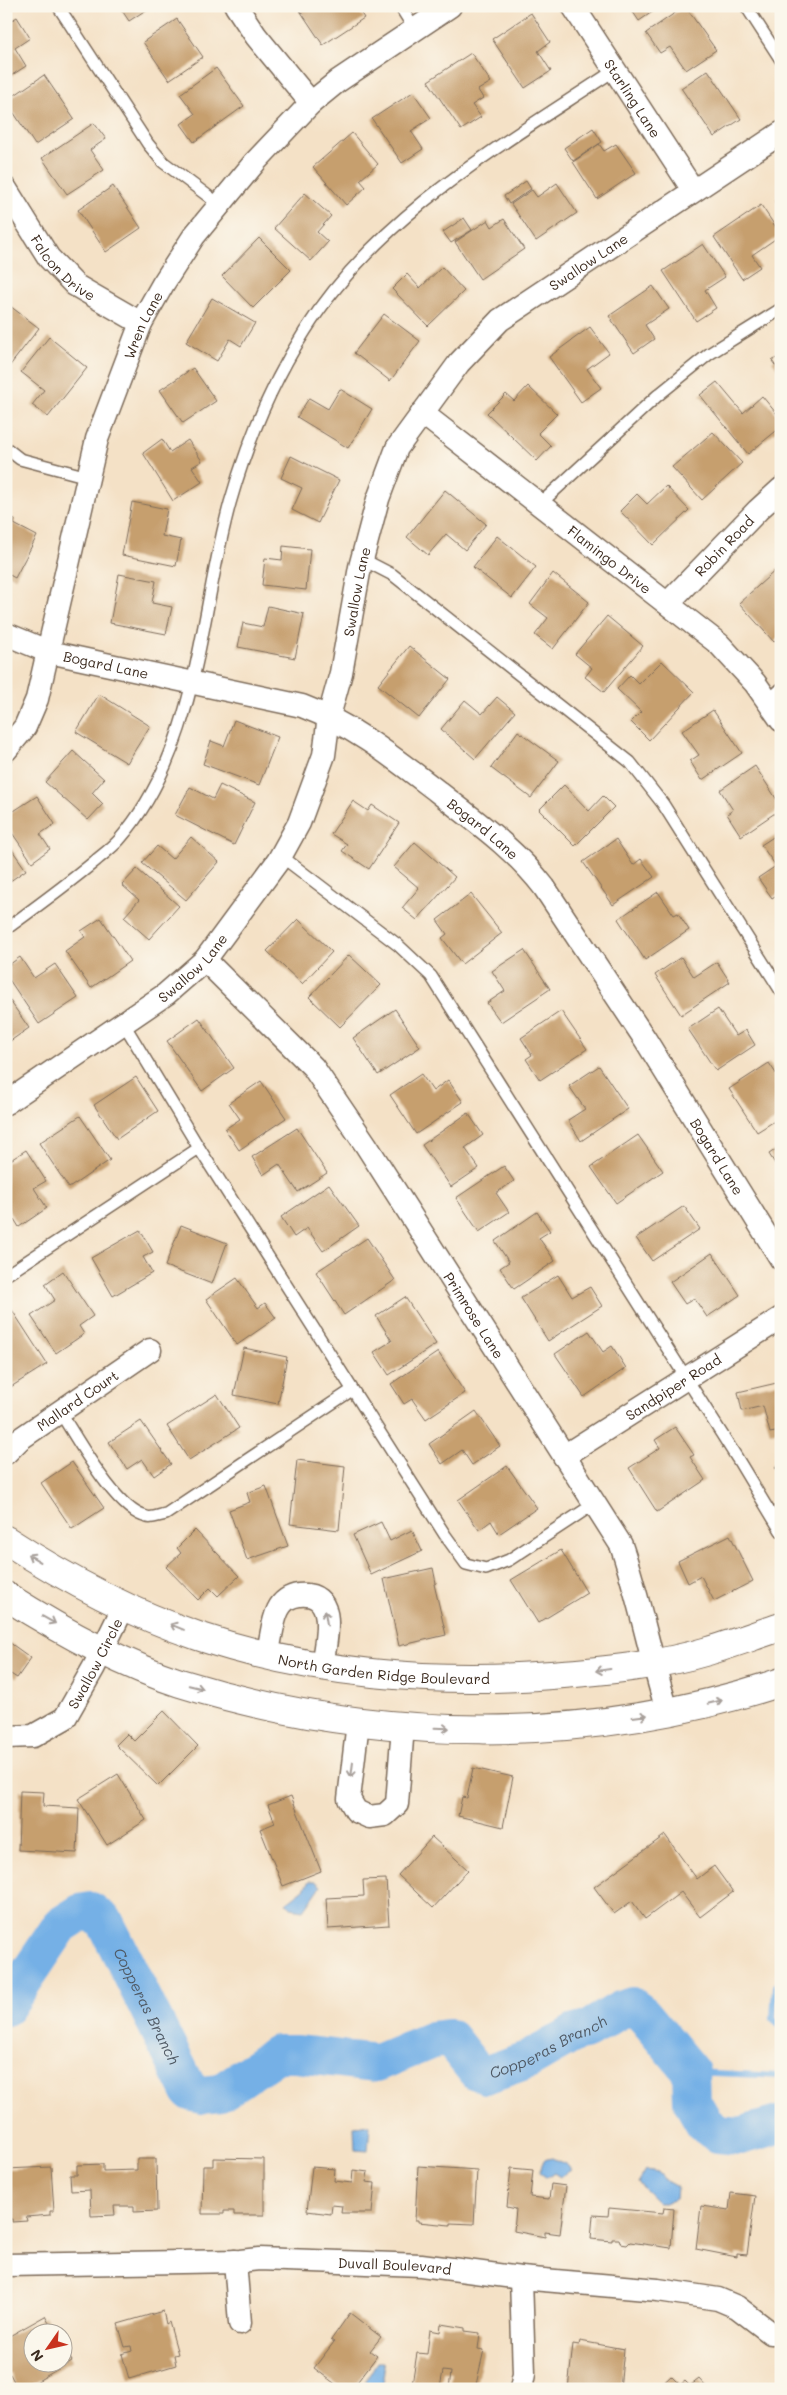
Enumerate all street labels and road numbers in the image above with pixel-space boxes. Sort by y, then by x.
street label: Starling Lane [600,55,666,141]
street label: Swallow Lane [545,228,631,294]
street label: Falcon Drive [27,231,99,304]
street label: Wren Lane [119,288,167,362]
street label: Robin Road [690,511,758,580]
street label: Flamingo Drive [564,521,656,598]
street label: Swallow Lane [338,545,374,638]
street label: Bogard Lane [62,646,151,683]
street label: Bogard Lane [444,793,523,863]
street label: Swallow Lane [154,929,231,1006]
street label: Bogard Lane [687,1114,748,1198]
street label: Primrose Lane [440,1268,509,1362]
street label: Sandpiper Road [621,1349,724,1424]
street label: Mallard Court [32,1365,122,1435]
street label: Swallow Circle [63,1615,126,1712]
street label: North Garden Ridge Boulevard [277,1649,490,1688]
street label: Duvall Boulevard [338,2252,453,2278]

